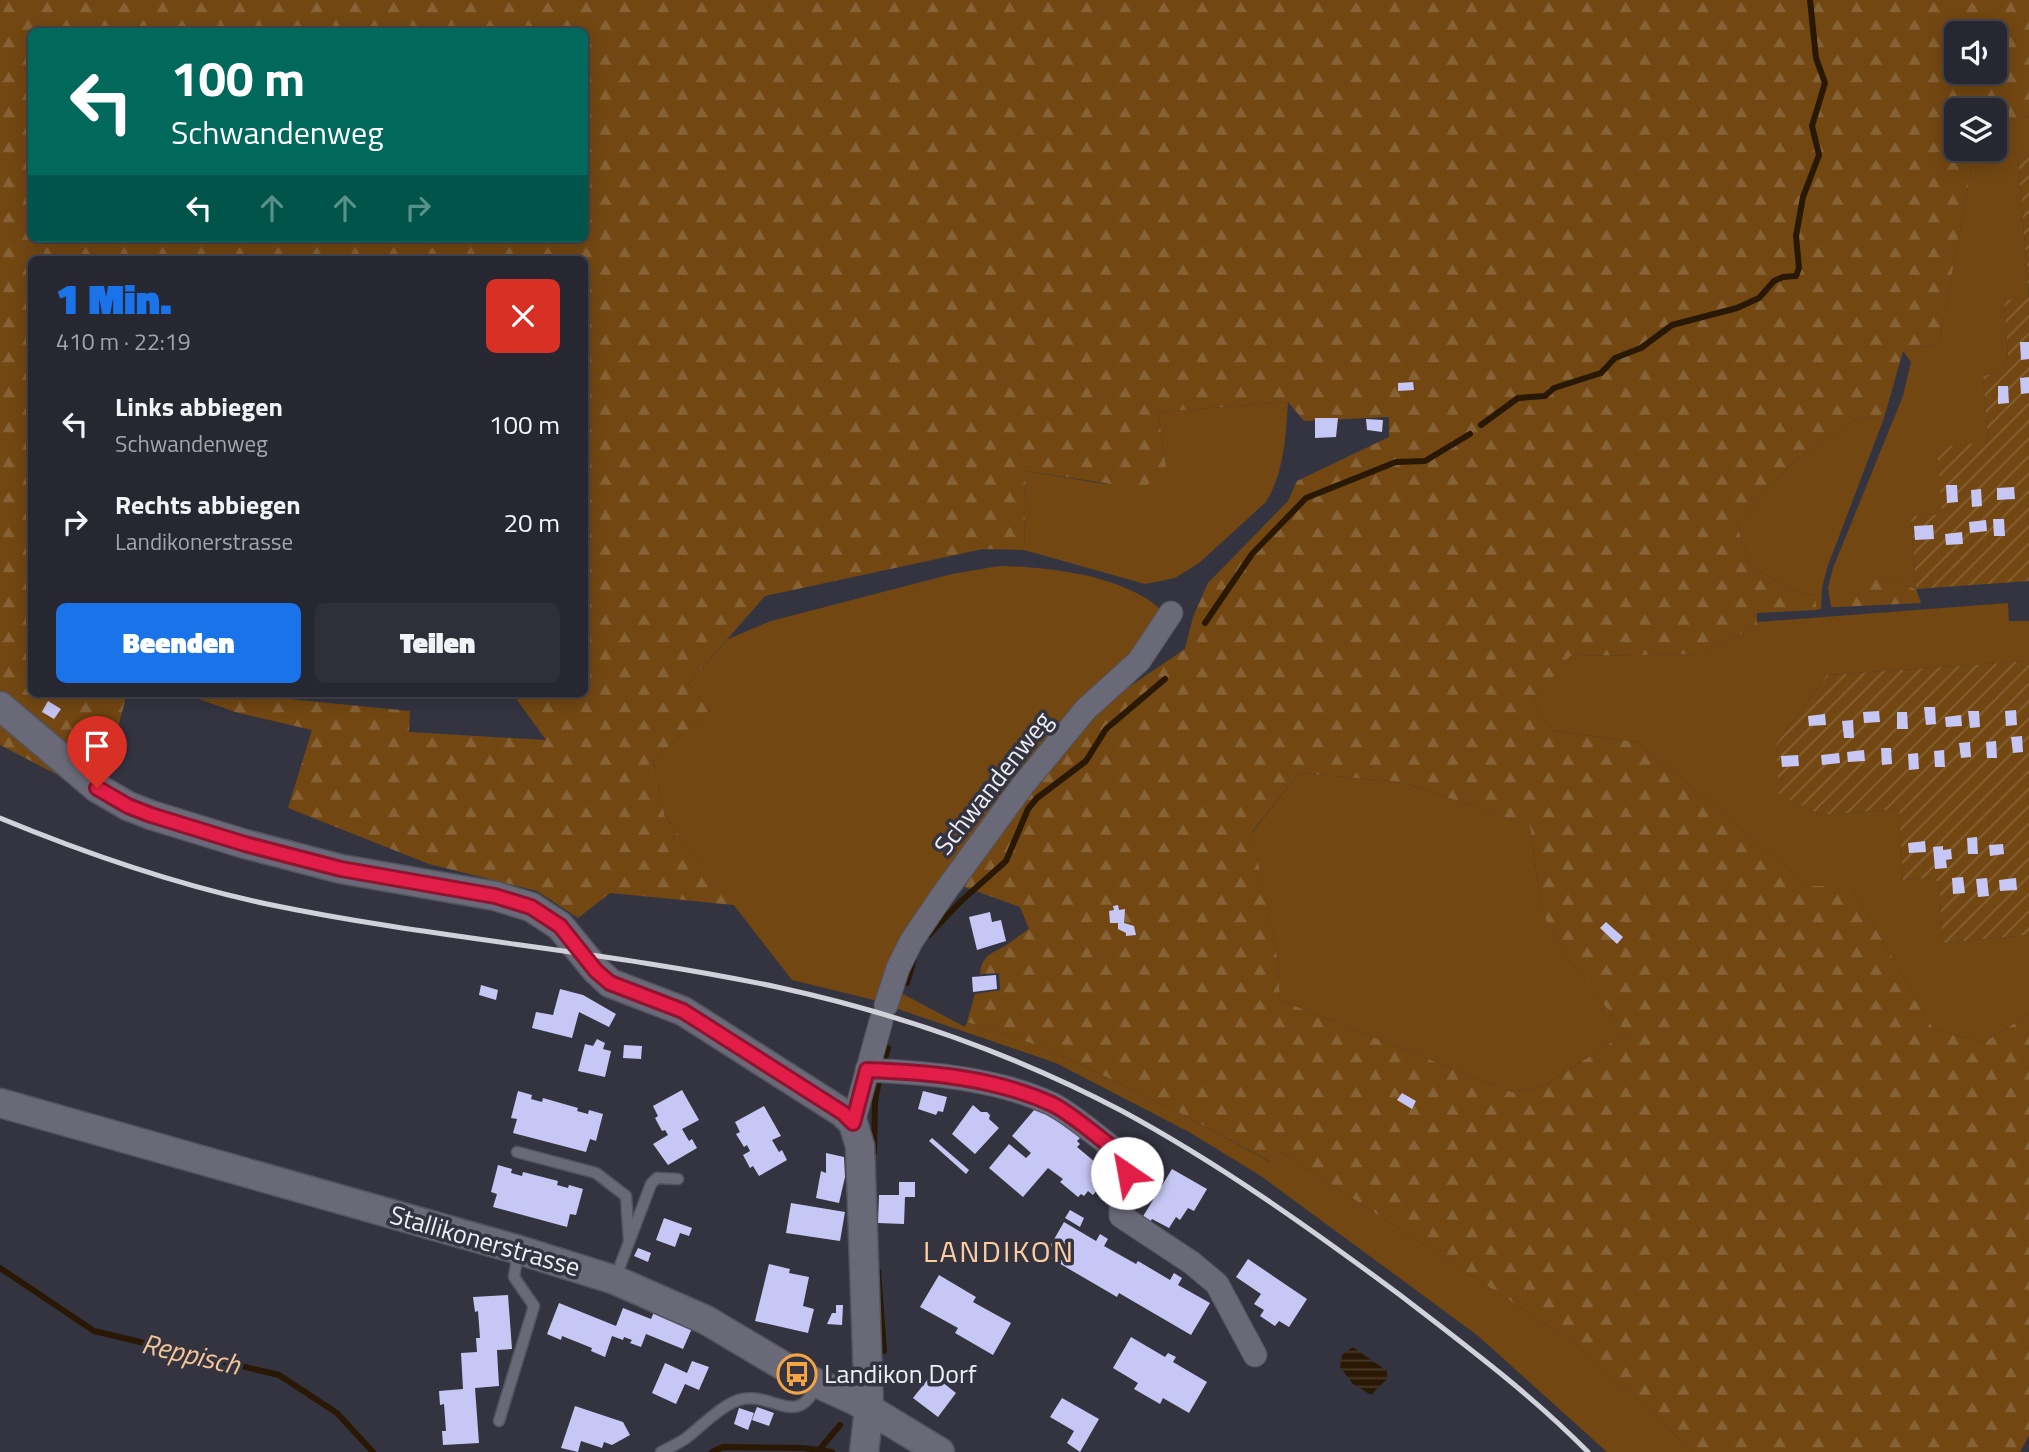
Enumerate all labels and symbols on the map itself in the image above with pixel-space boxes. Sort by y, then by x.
street label: Schwandenweg [924,703,1061,863]
pin [67,716,127,788]
position arrow [1090,1136,1164,1210]
street label: Stallikonerstrasse [385,1195,585,1286]
district label: LANDIKON [923,1228,1075,1274]
water label: Reppisch [138,1321,245,1386]
bus stop icon: Landikon Dorf [776,1353,818,1395]
place label: Landikon Dorf [824,1354,977,1393]

